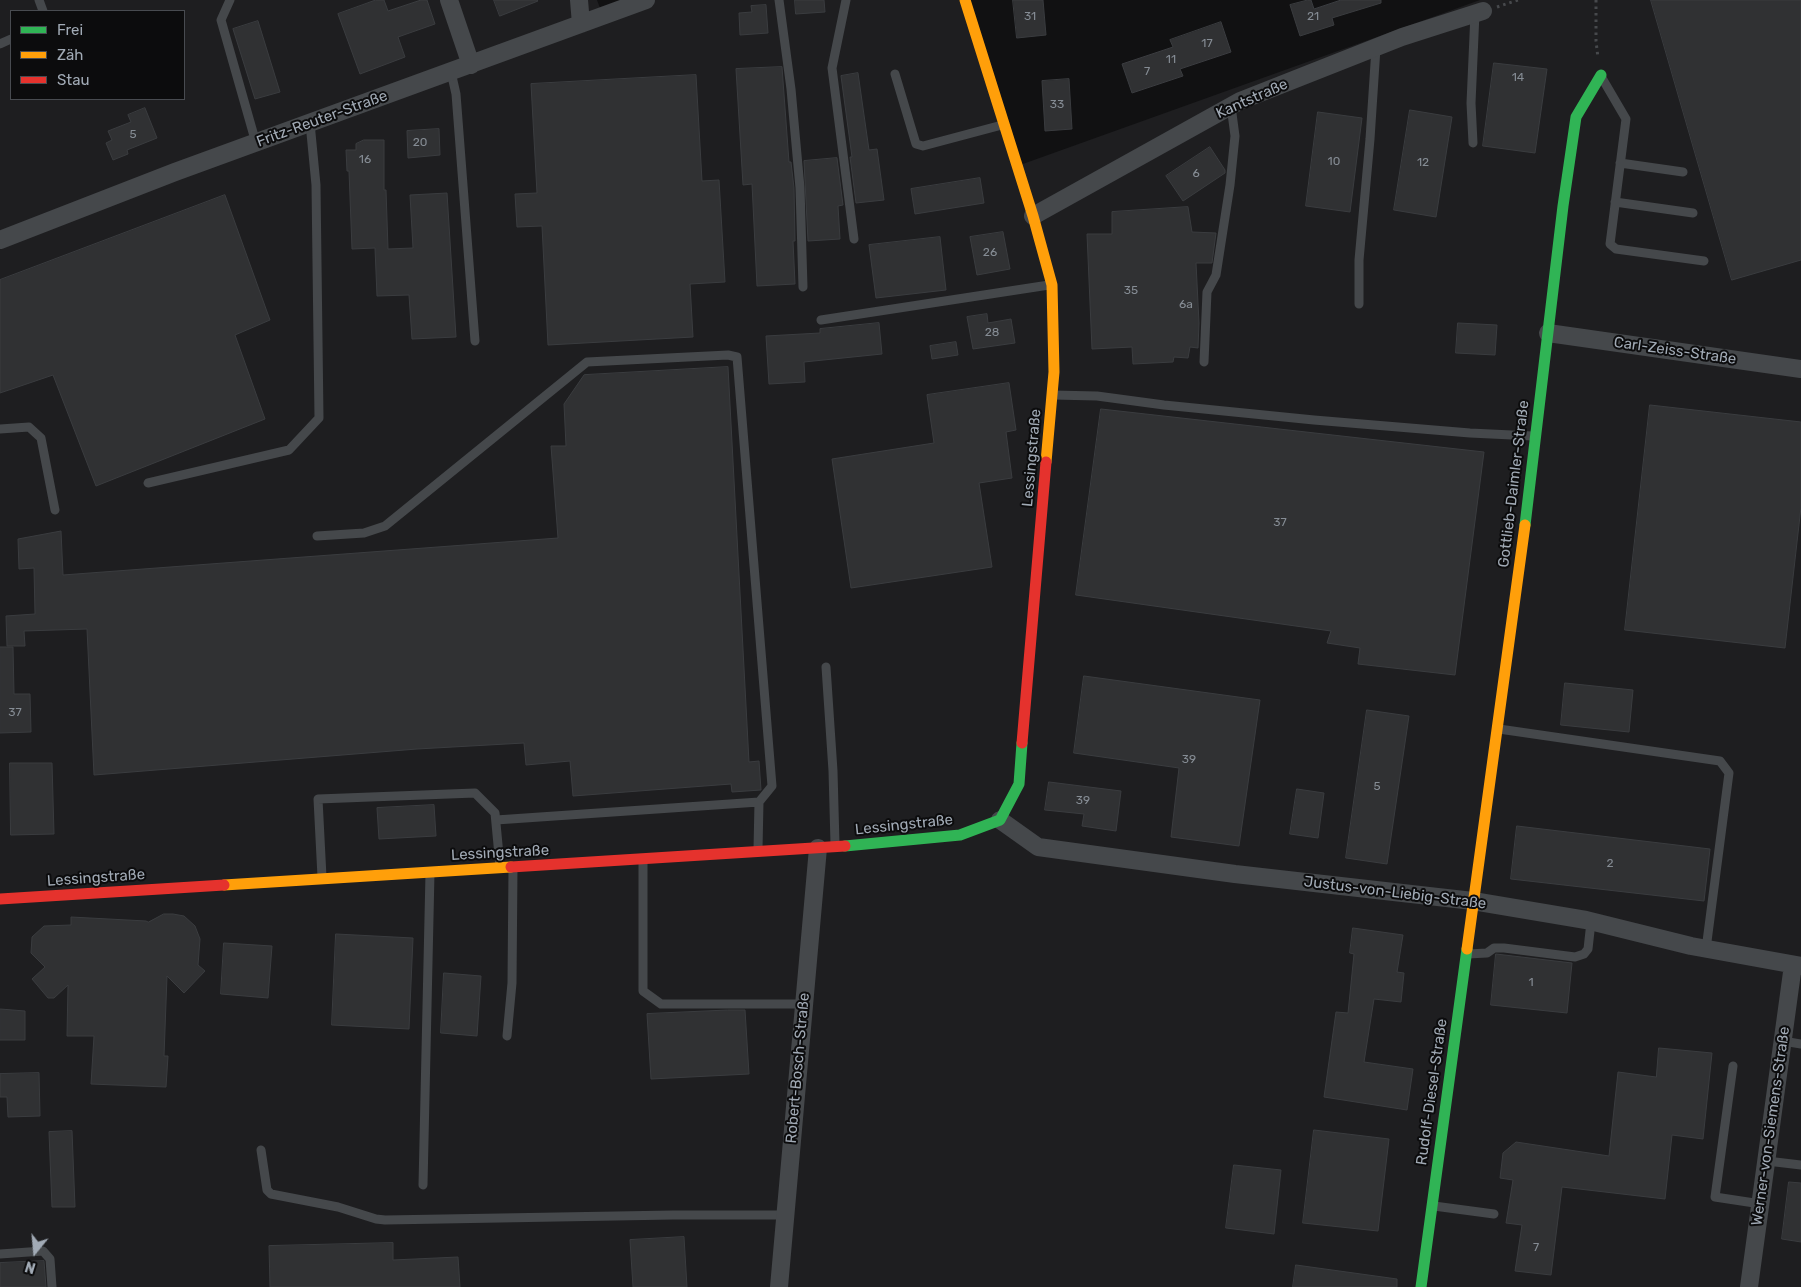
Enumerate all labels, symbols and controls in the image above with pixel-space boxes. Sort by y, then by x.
legend [10,10,185,100]
house number: 31 [1024,10,1036,24]
house number: 21 [1307,10,1319,24]
text: Frei [57,21,83,39]
house number: 17 [1201,37,1213,51]
text: Zäh [57,46,83,64]
house number: 11 [1166,53,1176,67]
house number: 7 [1144,65,1150,79]
text: Stau [57,71,90,89]
house number: 14 [1512,71,1524,85]
street label: Kantstraße [1213,75,1291,123]
street label: Fritz-Reuter-Straße [254,87,390,151]
house number: 33 [1050,98,1064,112]
house number: 5 [129,128,137,142]
house number: 20 [413,136,427,150]
house number: 16 [359,153,371,167]
house number: 10 [1328,155,1340,169]
house number: 12 [1417,156,1429,170]
house number: 6 [1192,167,1200,181]
house number: 26 [983,246,997,260]
house number: 35 [1124,284,1138,298]
house number: 6a [1179,298,1193,312]
house number: 28 [985,326,999,340]
street label: Carl-Zeiss-Straße [1613,333,1737,369]
street label: Gottlieb-Daimler-Straße [1495,399,1533,569]
street label: Lessingstraße [1019,408,1045,508]
house number: 37 [1273,516,1287,530]
house number: 37 [8,706,22,720]
house number: 39 [1182,753,1196,767]
house number: 5 [1373,780,1381,794]
house number: 39 [1076,794,1090,808]
street label: Lessingstraße [854,811,954,839]
street label: Lessingstraße [450,841,550,865]
house number: 2 [1606,857,1614,871]
street label: Lessingstraße [46,866,146,890]
street label: Justus-von-Liebig-Straße [1303,873,1487,913]
house number: 1 [1528,976,1534,990]
street label: Robert-Bosch-Straße [782,992,814,1144]
street label: Rudolf-Diesel-Straße [1413,1018,1451,1166]
street label: Werner-von-Siemens-Straße [1748,1025,1794,1227]
north arrow [10,1227,60,1277]
house number: 7 [1533,1241,1539,1255]
text: N [23,1257,38,1276]

